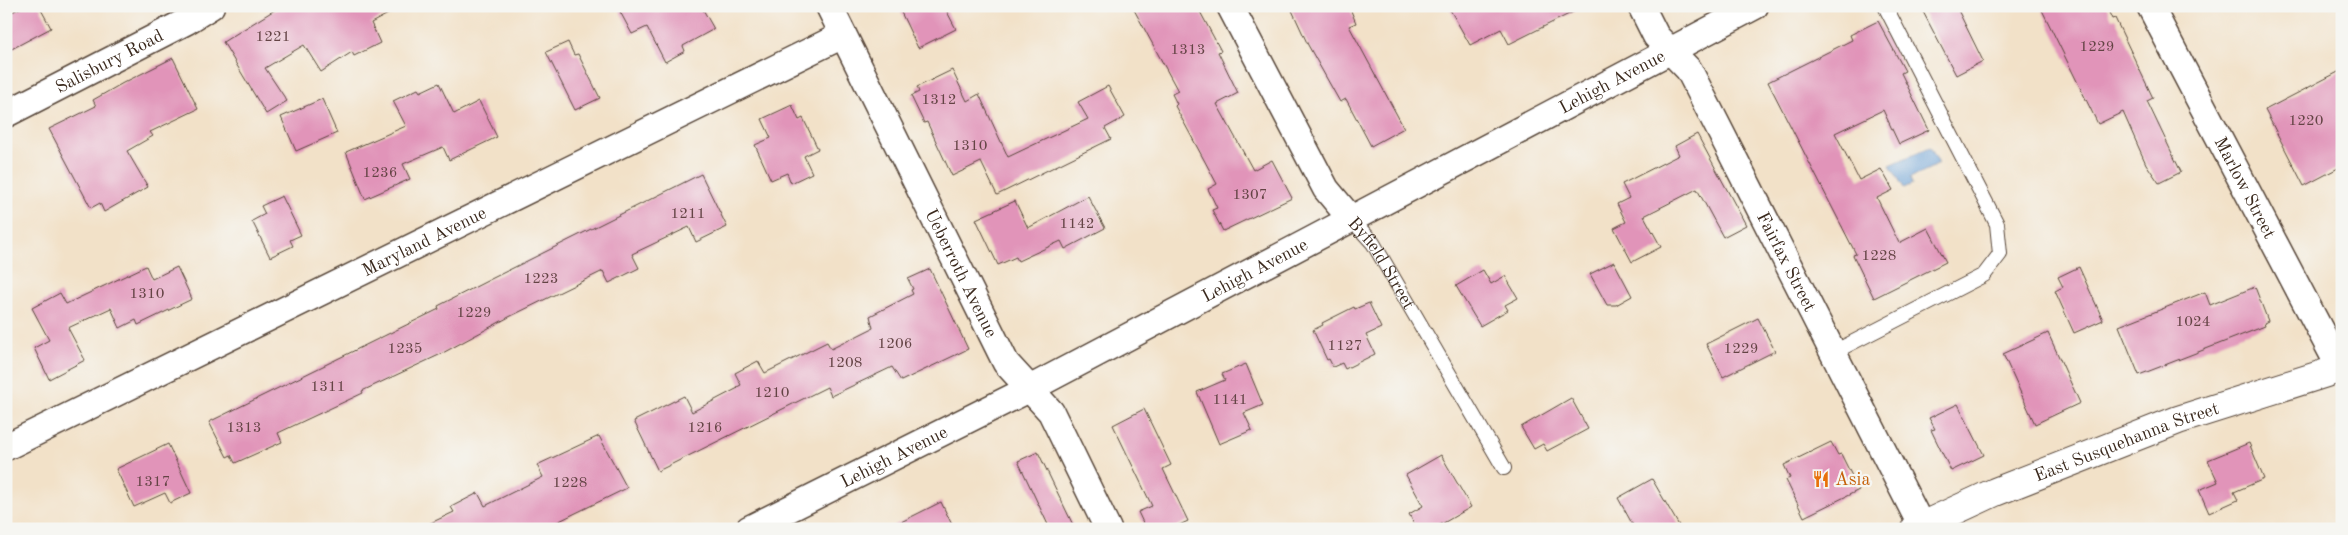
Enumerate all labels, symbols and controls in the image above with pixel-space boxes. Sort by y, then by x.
street label: Salisbury Road [53,27,166,97]
house number: 1221 [256,30,290,45]
house number: 1229 [2080,40,2114,55]
house number: 1313 [1171,43,1205,58]
street label: Lehigh Avenue [1556,47,1668,118]
house number: 1312 [922,93,956,108]
house number: 1220 [2289,114,2323,129]
street label: Marlow Street [2210,134,2278,242]
house number: 1310 [953,139,987,154]
house number: 1236 [363,166,397,181]
house number: 1307 [1233,188,1267,203]
street label: Maryland Avenue [359,204,490,280]
street label: Ueberroth Avenue [921,206,1000,341]
house number: 1211 [671,207,705,222]
street label: Fairfax Street [1753,209,1819,315]
street label: Byfield Street [1344,214,1418,313]
house number: 1142 [1060,217,1094,232]
street label: Lehigh Avenue [1199,236,1311,306]
house number: 1228 [1862,249,1896,264]
house number: 1223 [524,272,558,287]
house number: 1310 [130,287,164,302]
house number: 1229 [457,306,491,321]
house number: 1024 [2176,315,2210,330]
house number: 1206 [878,337,912,352]
house number: 1127 [1328,339,1362,354]
house number: 1235 [388,342,422,357]
house number: 1229 [1724,342,1758,357]
house number: 1208 [828,356,862,371]
house number: 1311 [311,380,345,395]
house number: 1210 [755,386,789,401]
house number: 1141 [1213,393,1247,408]
street label: East Susquehanna Street [2032,400,2221,486]
house number: 1313 [227,421,261,436]
house number: 1216 [688,421,722,436]
street label: Lehigh Avenue [838,423,951,492]
restaurant icon: Asia [1811,469,1831,489]
place label: Asia [1835,471,1870,489]
house number: 1317 [136,475,170,490]
house number: 1228 [553,476,587,491]

